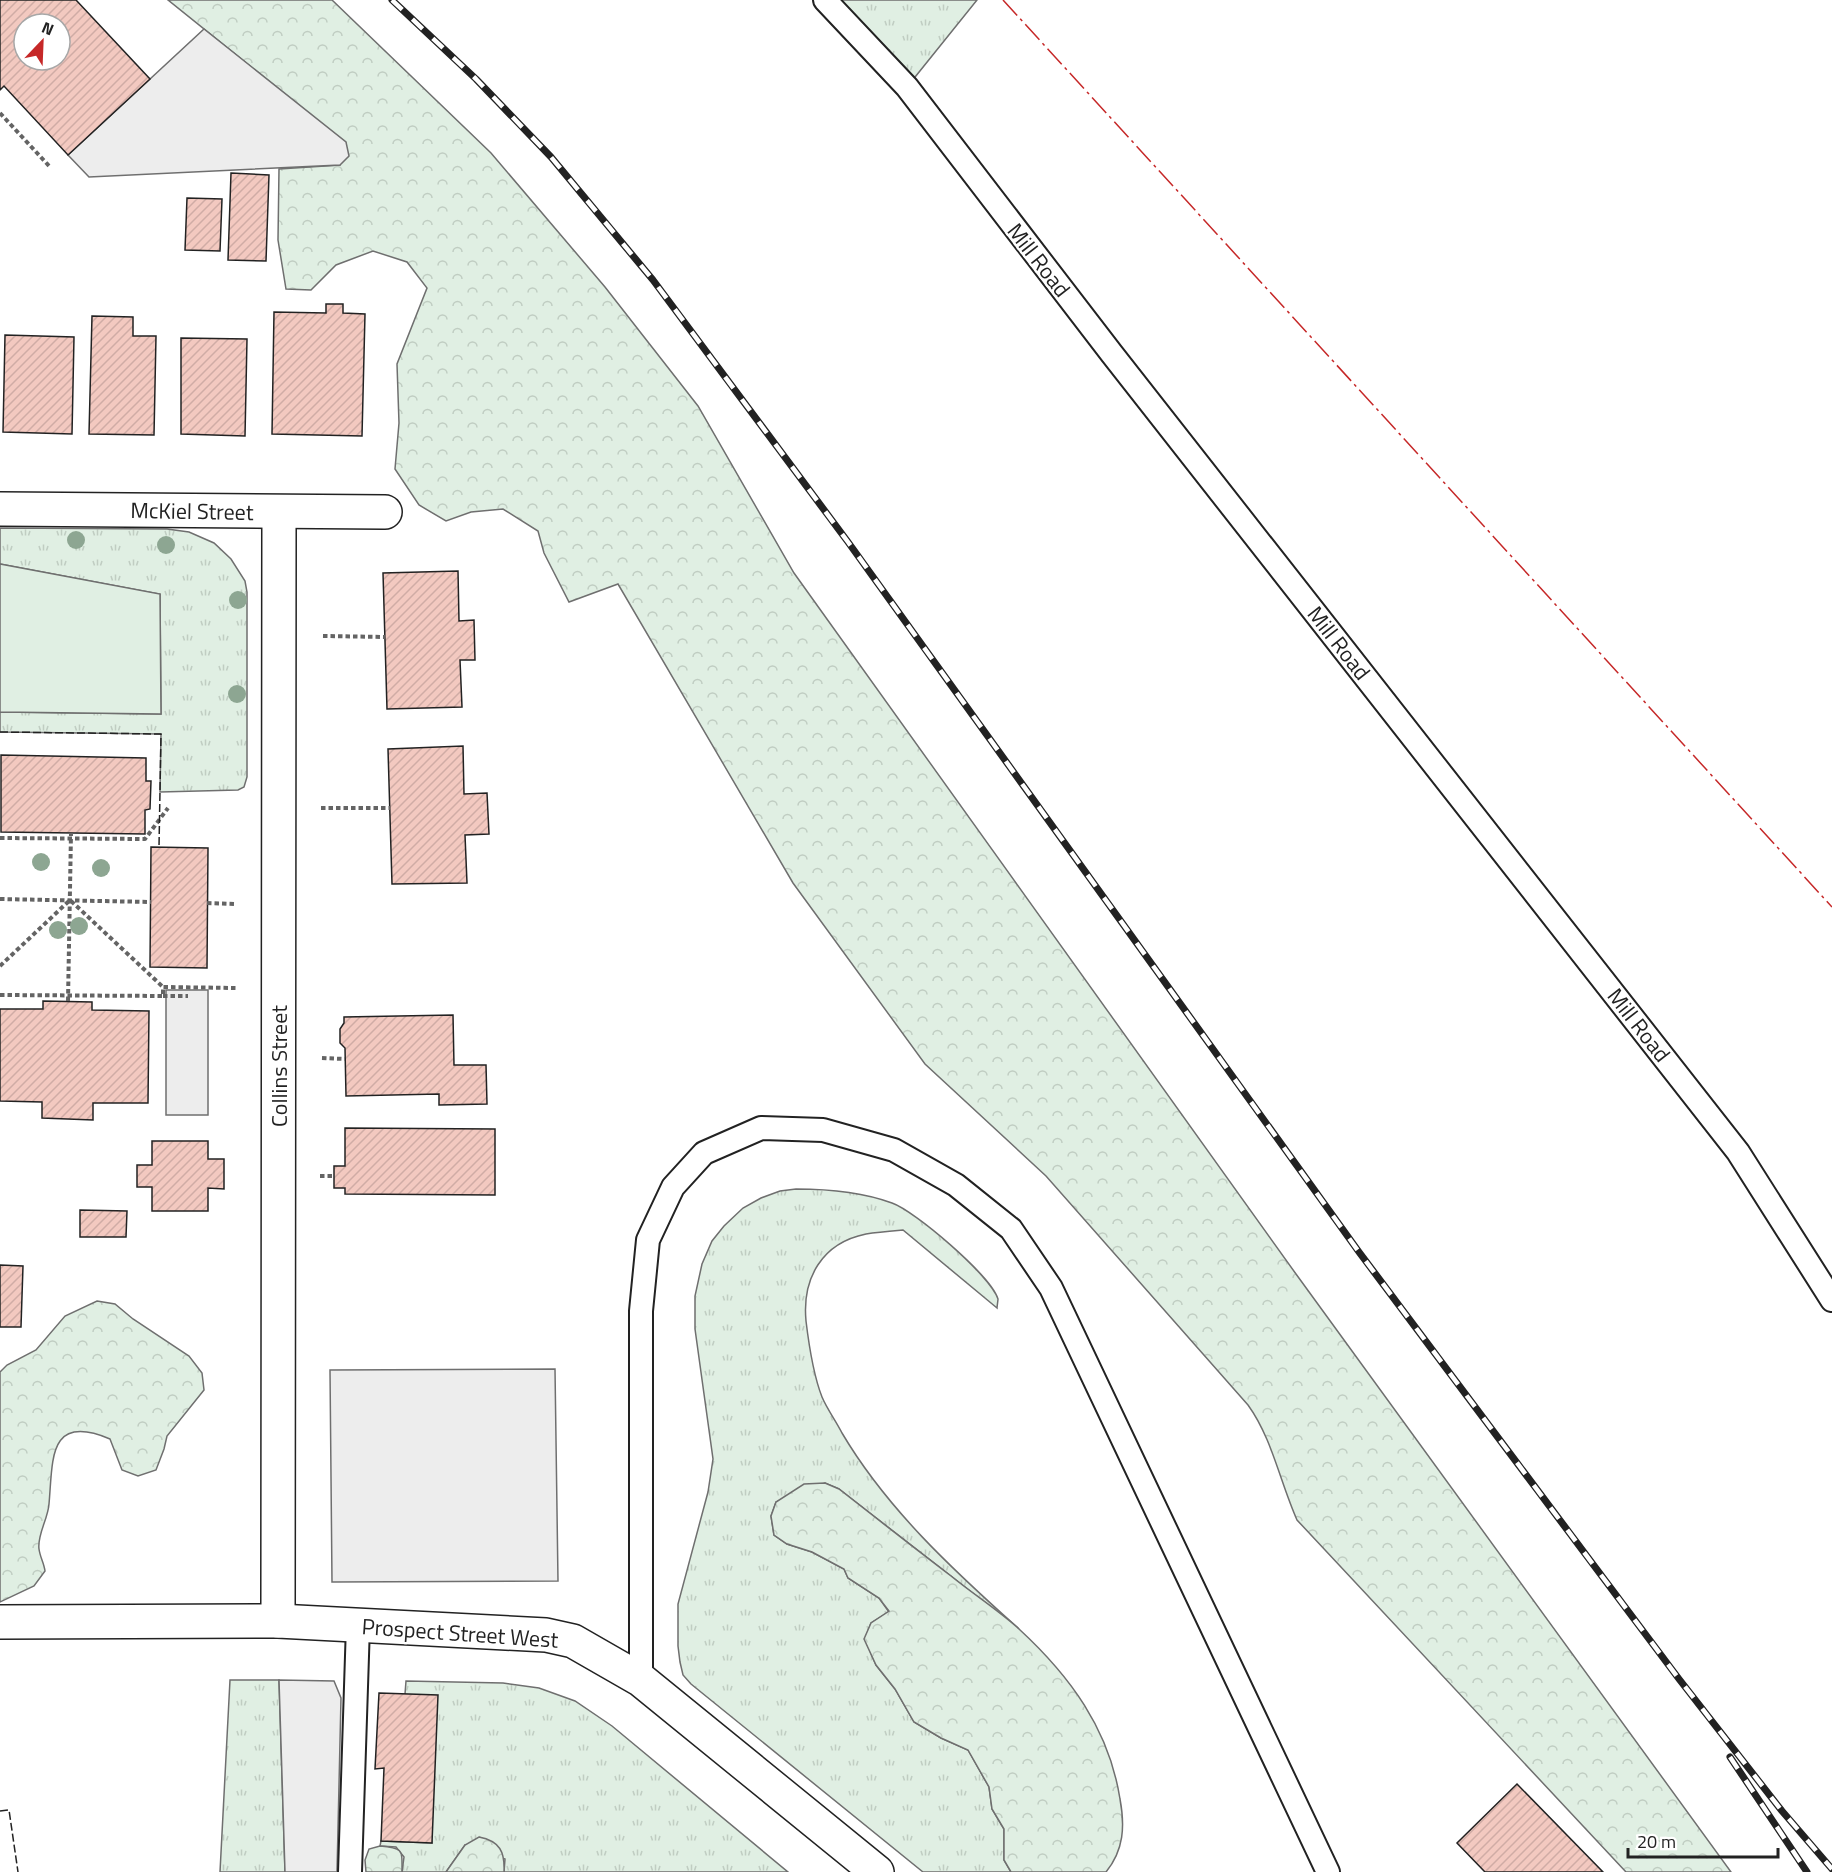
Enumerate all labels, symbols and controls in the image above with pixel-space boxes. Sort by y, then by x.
north arrow [12,12,72,72]
text: N [38,15,58,41]
street label: Mill Road [999,216,1079,304]
street label: McKiel Street [130,493,254,529]
street label: Mill Road [1299,599,1379,687]
street label: Mill Road [1599,981,1679,1069]
street label: Collins Street [262,1005,296,1127]
street label: Prospect Street West [361,1609,560,1657]
scale bar [1628,1821,1778,1859]
text: 20 m [1637,1828,1676,1855]

